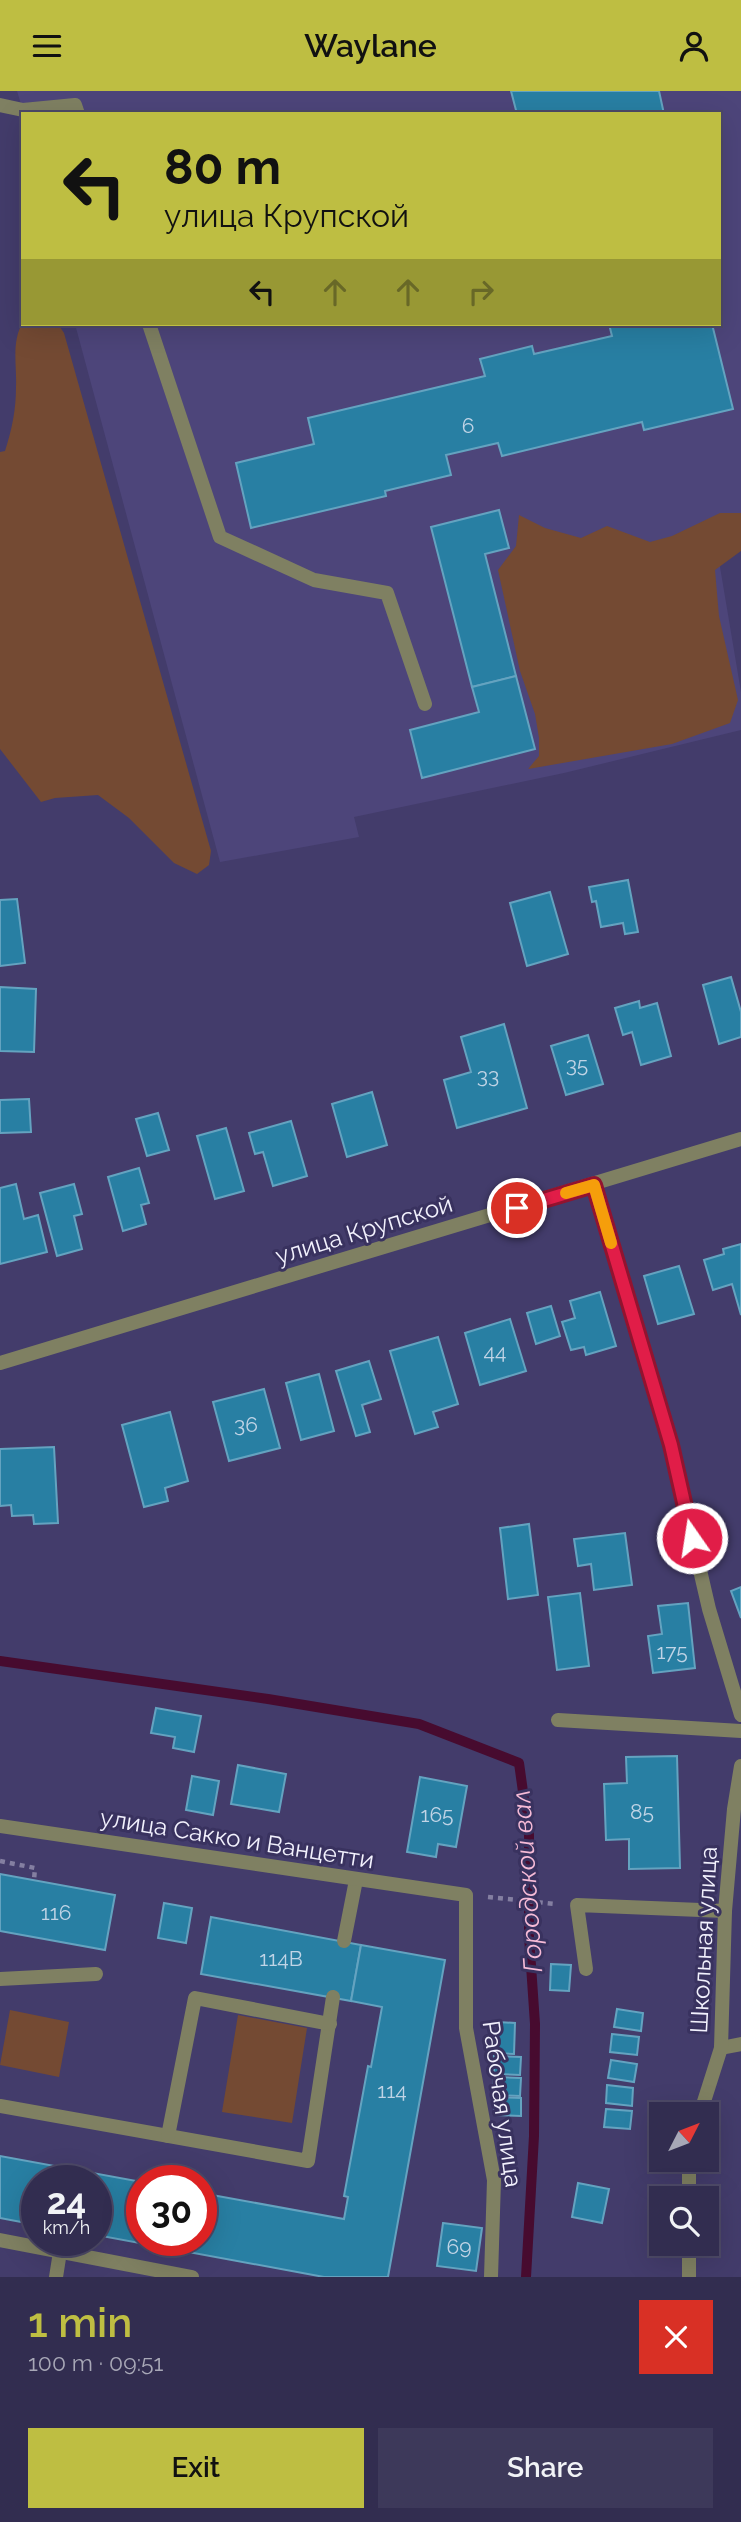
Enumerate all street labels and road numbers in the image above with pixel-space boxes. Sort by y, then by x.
street label: улица Крупской [272,1189,456,1270]
street label: улица Сакко и Ванцетти [98,1803,376,1874]
street label: Школьная улица [684,1846,723,2034]
street label: Рабочая улица [476,2019,529,2189]

